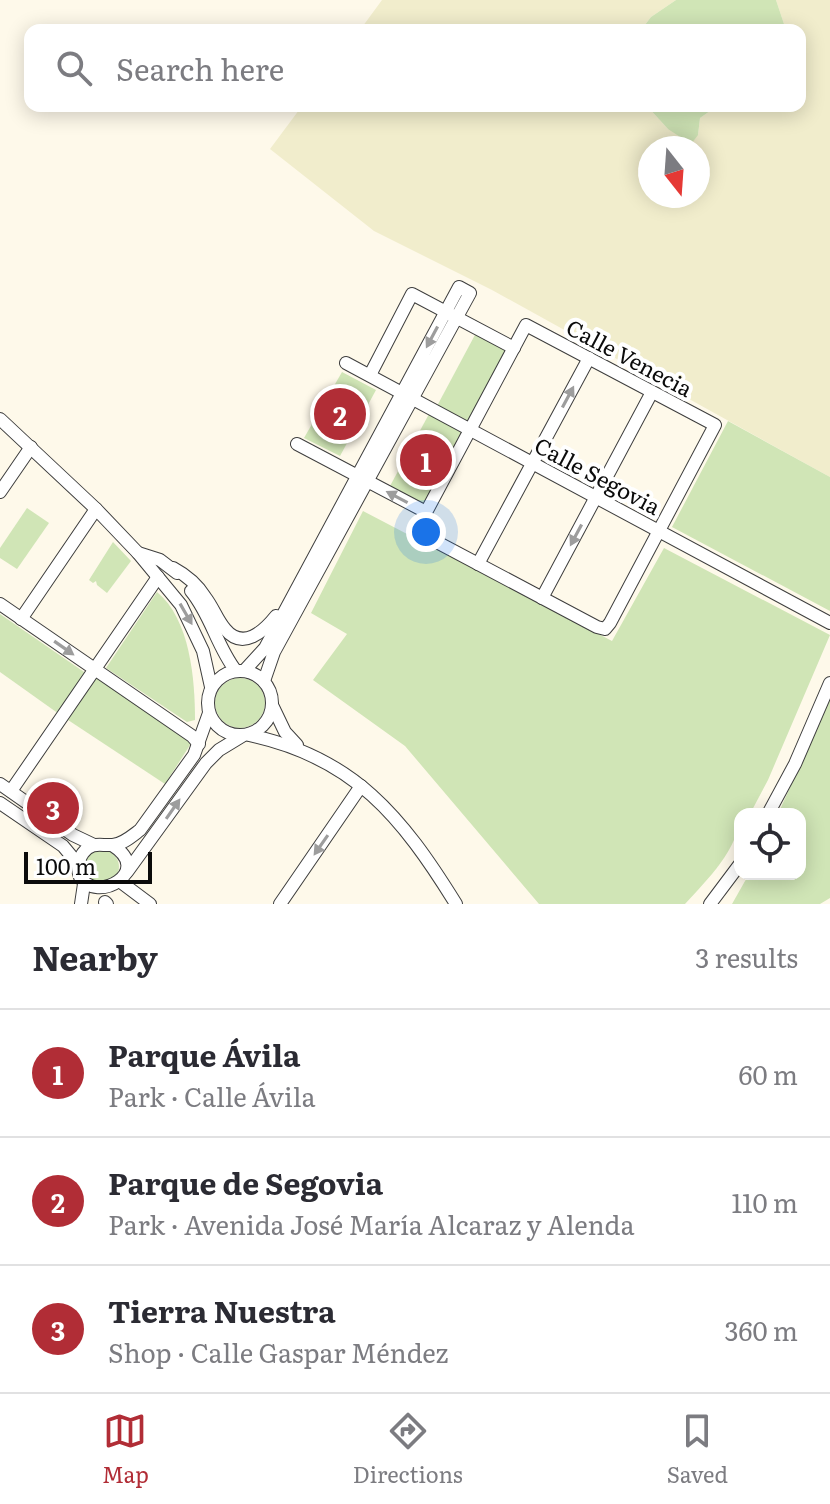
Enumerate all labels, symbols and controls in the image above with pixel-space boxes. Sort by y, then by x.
search box [24,24,806,112]
icon: search [52,46,96,90]
text: Search here [116,46,284,90]
north arrow [638,136,710,208]
street label: Calle Venecia [561,310,699,404]
one-way arrow [425,326,439,349]
pin: 2 [314,384,366,444]
one-way arrow [562,385,575,408]
street label: Calle Segovia [529,428,667,522]
pin: 1 [400,430,452,490]
one-way arrow [385,490,408,503]
your location [406,512,446,552]
one-way arrow [569,524,583,546]
one-way arrow [179,603,193,626]
one-way arrow [54,640,75,655]
pin: 3 [27,778,79,838]
one-way arrow [165,798,180,819]
map controls [734,808,806,880]
button: locate [734,808,806,880]
one-way arrow [314,835,329,856]
scale bar [24,848,152,884]
text: 100 m [36,849,96,882]
text: Nearby [32,931,158,981]
text: 3 results [695,937,798,976]
text: Parque Ávila [108,1032,300,1076]
text: 1 [53,1054,63,1093]
text: 60 m [739,1054,798,1093]
text: Park · Calle Ávila [108,1076,315,1115]
text: Parque de Segovia [108,1160,383,1204]
text: 2 [51,1182,65,1221]
text: 110 m [731,1182,798,1221]
text: Park · Avenida José María Alcaraz y Alenda [108,1204,634,1243]
text: Tierra Nuestra [108,1288,336,1332]
text: 3 [51,1310,65,1349]
text: 360 m [724,1310,798,1349]
text: Shop · Calle Gaspar Méndez [108,1332,448,1371]
tab: Map [102,1409,149,1490]
tab: Directions [353,1409,463,1490]
tab: Saved [667,1409,728,1490]

